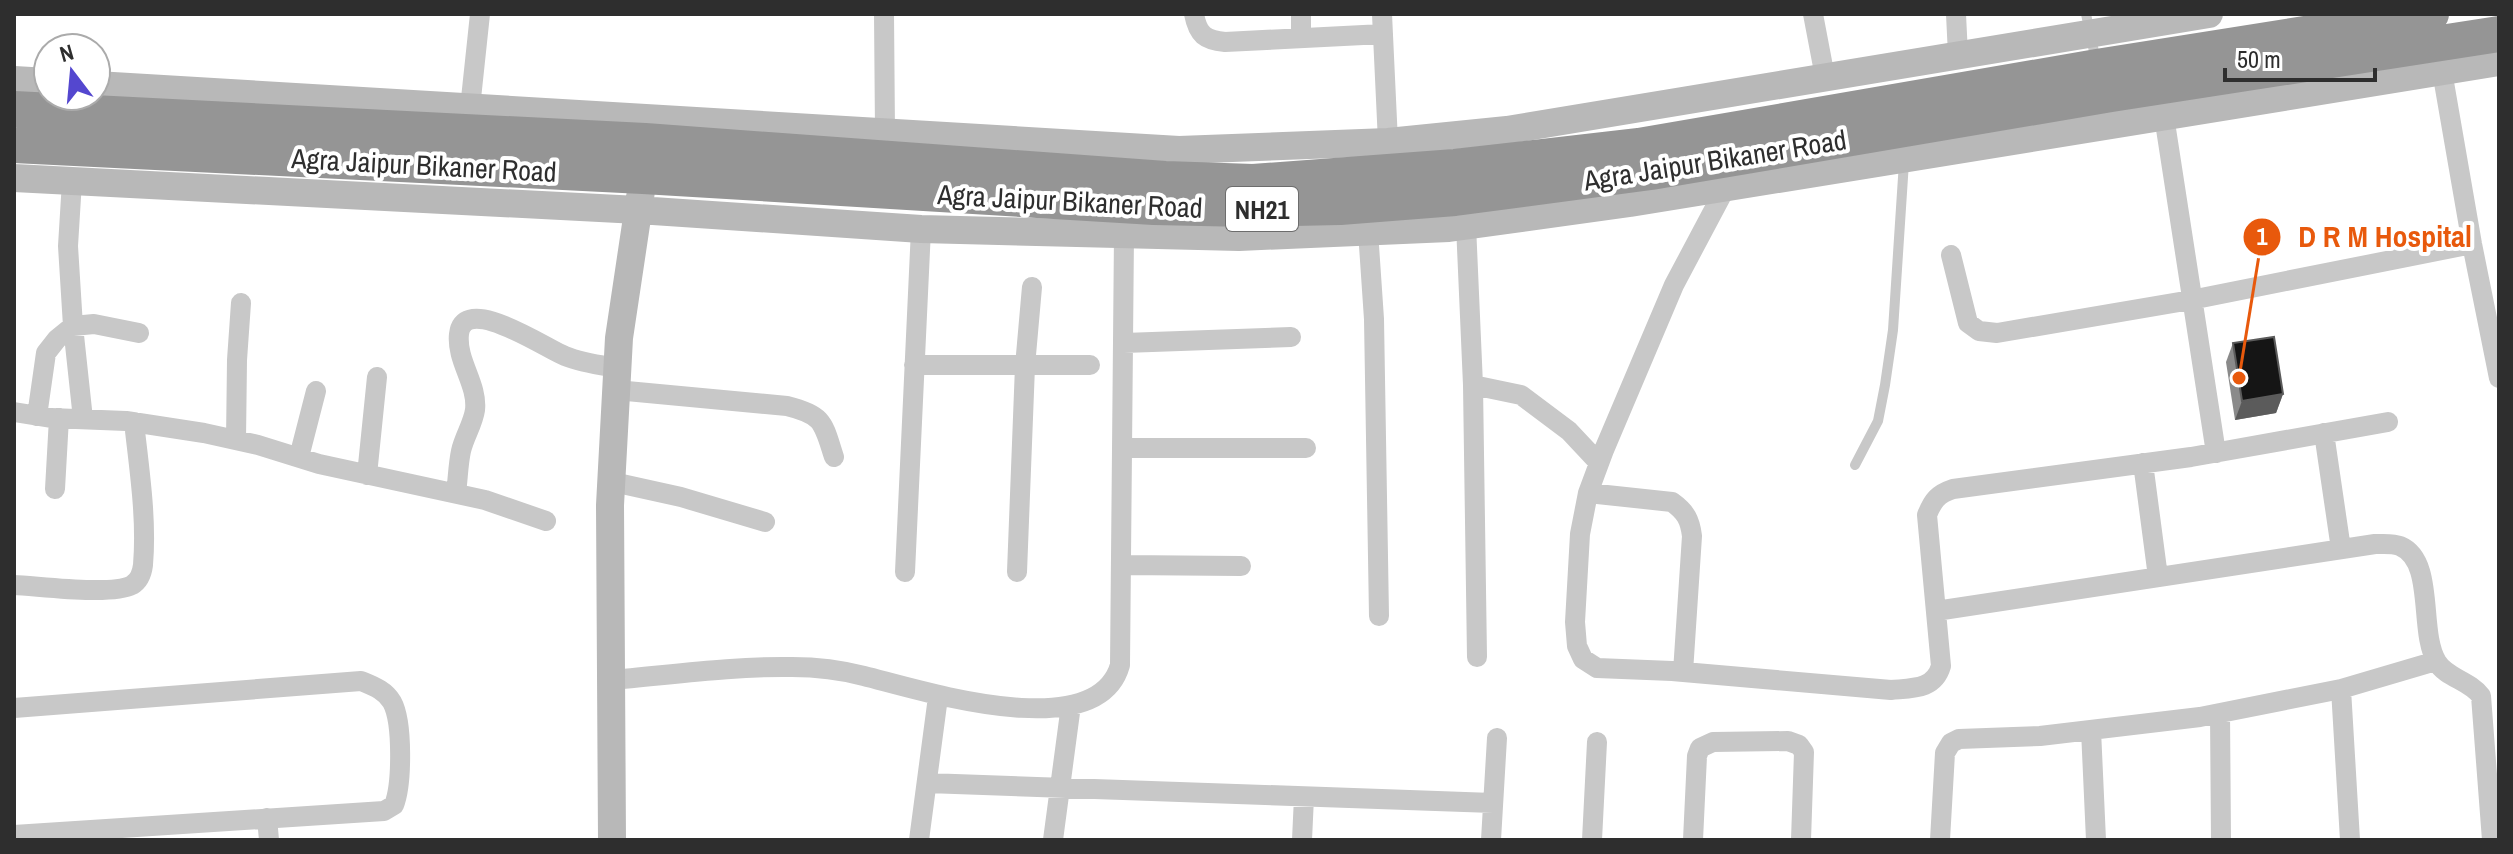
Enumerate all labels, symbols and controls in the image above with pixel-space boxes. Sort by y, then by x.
north arrow [32,32,112,112]
scale bar [2225,32,2375,82]
text: N [56,37,77,69]
text: 50 m [2237,43,2281,75]
street label: Agra Jaipur Bikaner Road [1580,120,1849,200]
street label: Agra Jaipur Bikaner Road [289,139,558,191]
street label: Agra Jaipur Bikaner Road [935,175,1204,227]
road number: NH21 [1226,187,1298,231]
callout: D R M Hospital [2242,210,2487,264]
text: D R M Hospital [2298,216,2472,256]
text: 1 [2257,220,2268,252]

